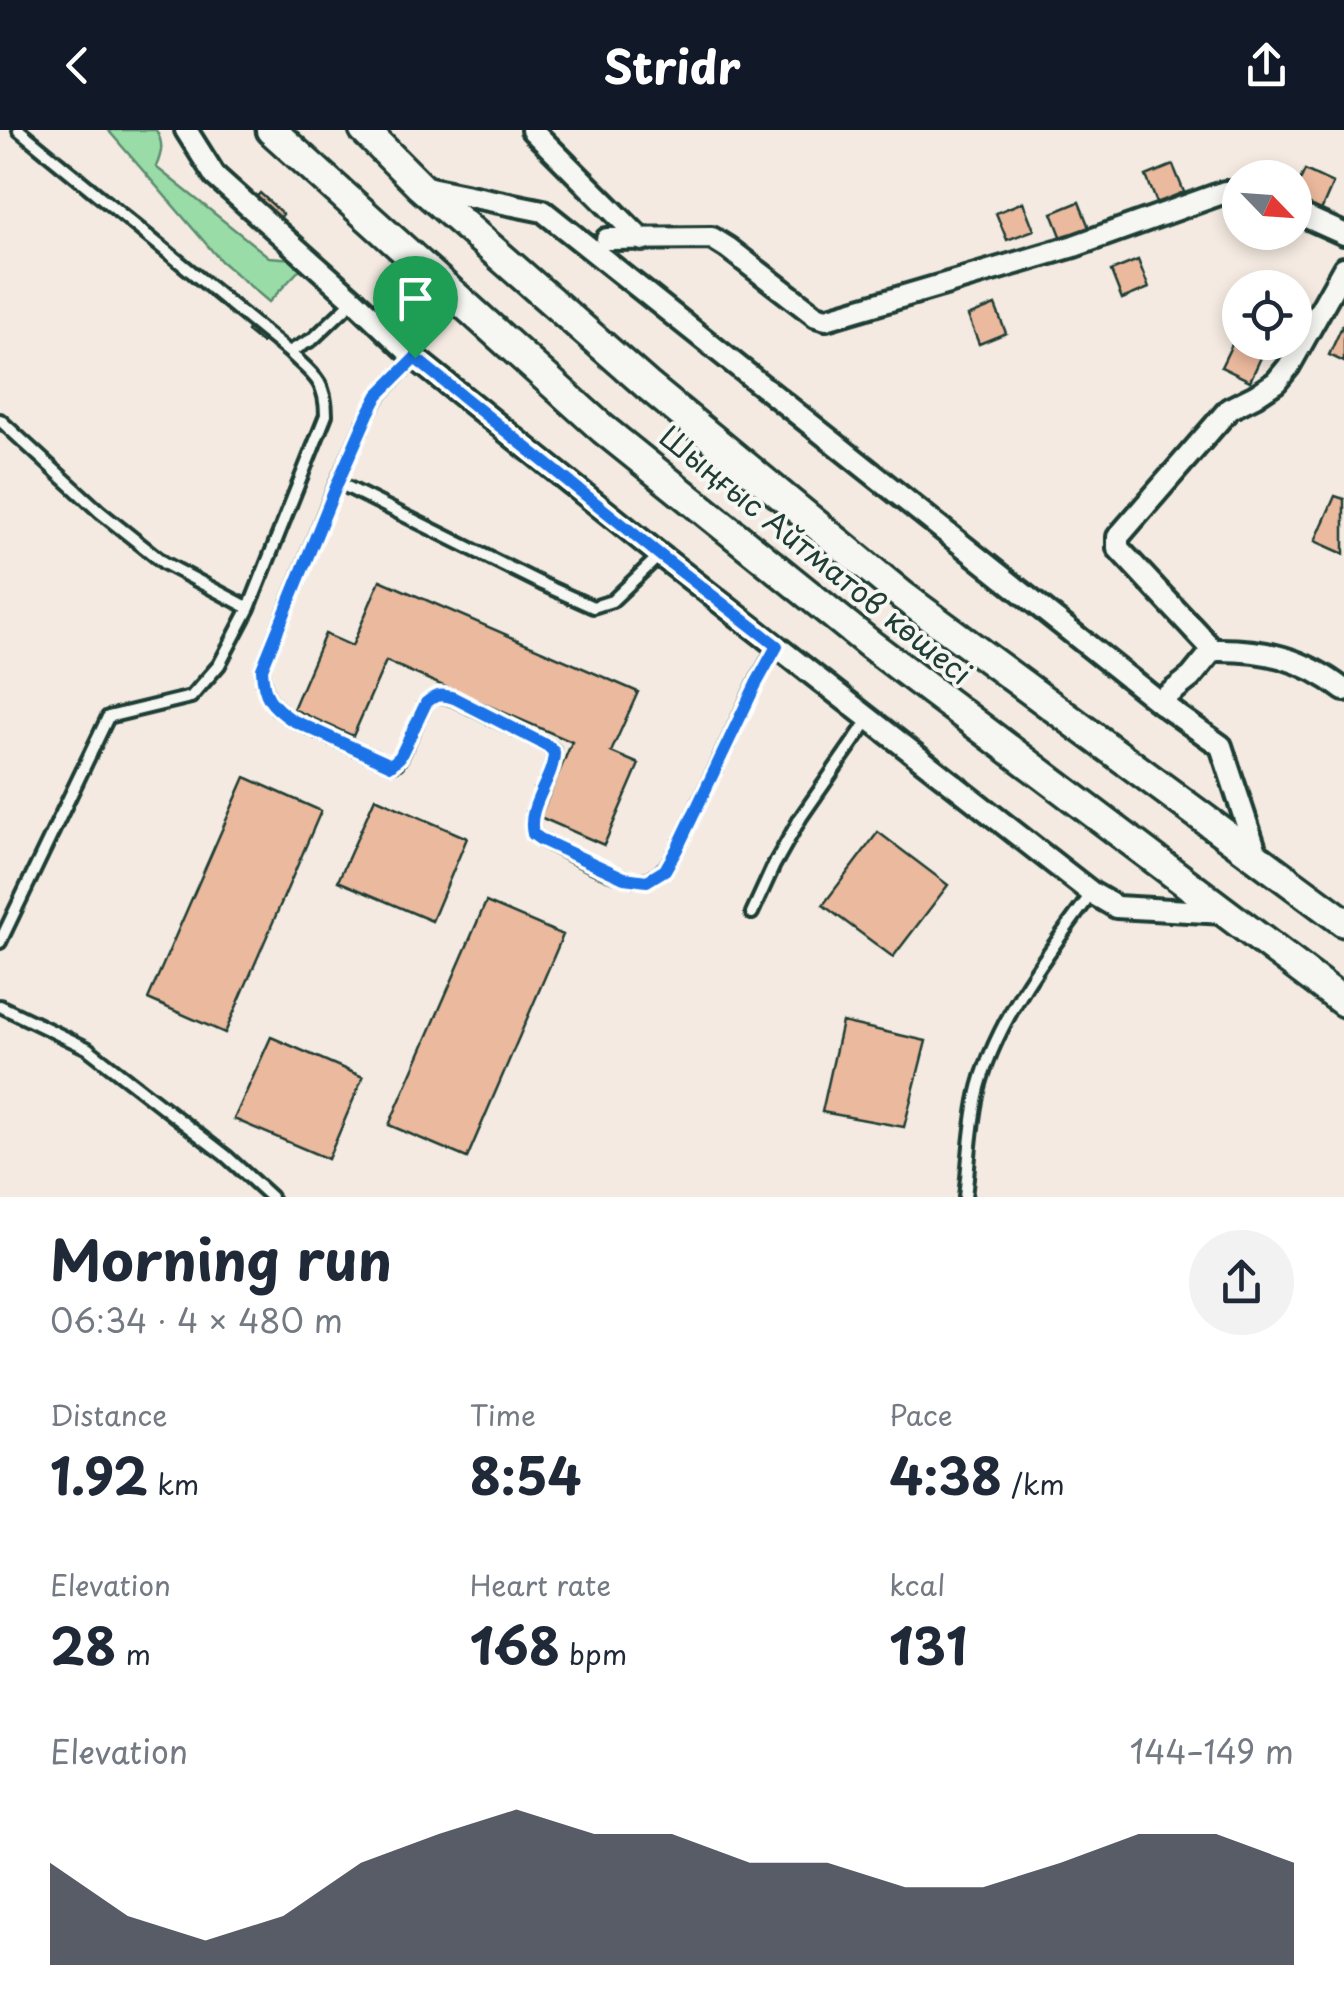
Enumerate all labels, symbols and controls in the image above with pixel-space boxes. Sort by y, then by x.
text: Stridr [603,31,741,99]
icon: back [50,38,105,93]
icon: share [1239,38,1294,93]
north arrow [1222,160,1312,250]
map controls [1222,160,1312,360]
pin [373,256,458,359]
button: locate [1222,270,1312,360]
icon: arrive [388,271,443,326]
street label: Шыңғыс Айтматов көшесі [651,414,982,694]
text: Morning run [50,1217,392,1300]
button: share [1189,1230,1294,1335]
text: 06:34 · 4 × 480 m [50,1296,343,1344]
text: Distance [50,1393,168,1436]
text: Time [470,1393,536,1436]
text: Pace [889,1393,953,1436]
text: 1.92 [50,1436,148,1512]
text: 8:54 [470,1436,582,1512]
text: 4:38 [889,1436,1002,1512]
text: km [148,1462,199,1505]
text: /km [1002,1462,1065,1505]
text: Elevation [50,1563,171,1606]
text: Heart rate [470,1563,611,1606]
text: kcal [889,1563,945,1606]
text: 28 [50,1606,116,1682]
text: 168 [470,1606,560,1682]
text: 131 [889,1606,967,1682]
text: m [116,1632,151,1675]
text: bpm [560,1632,627,1675]
text: Elevation [50,1727,188,1775]
text: 144–149 m [1130,1727,1294,1775]

